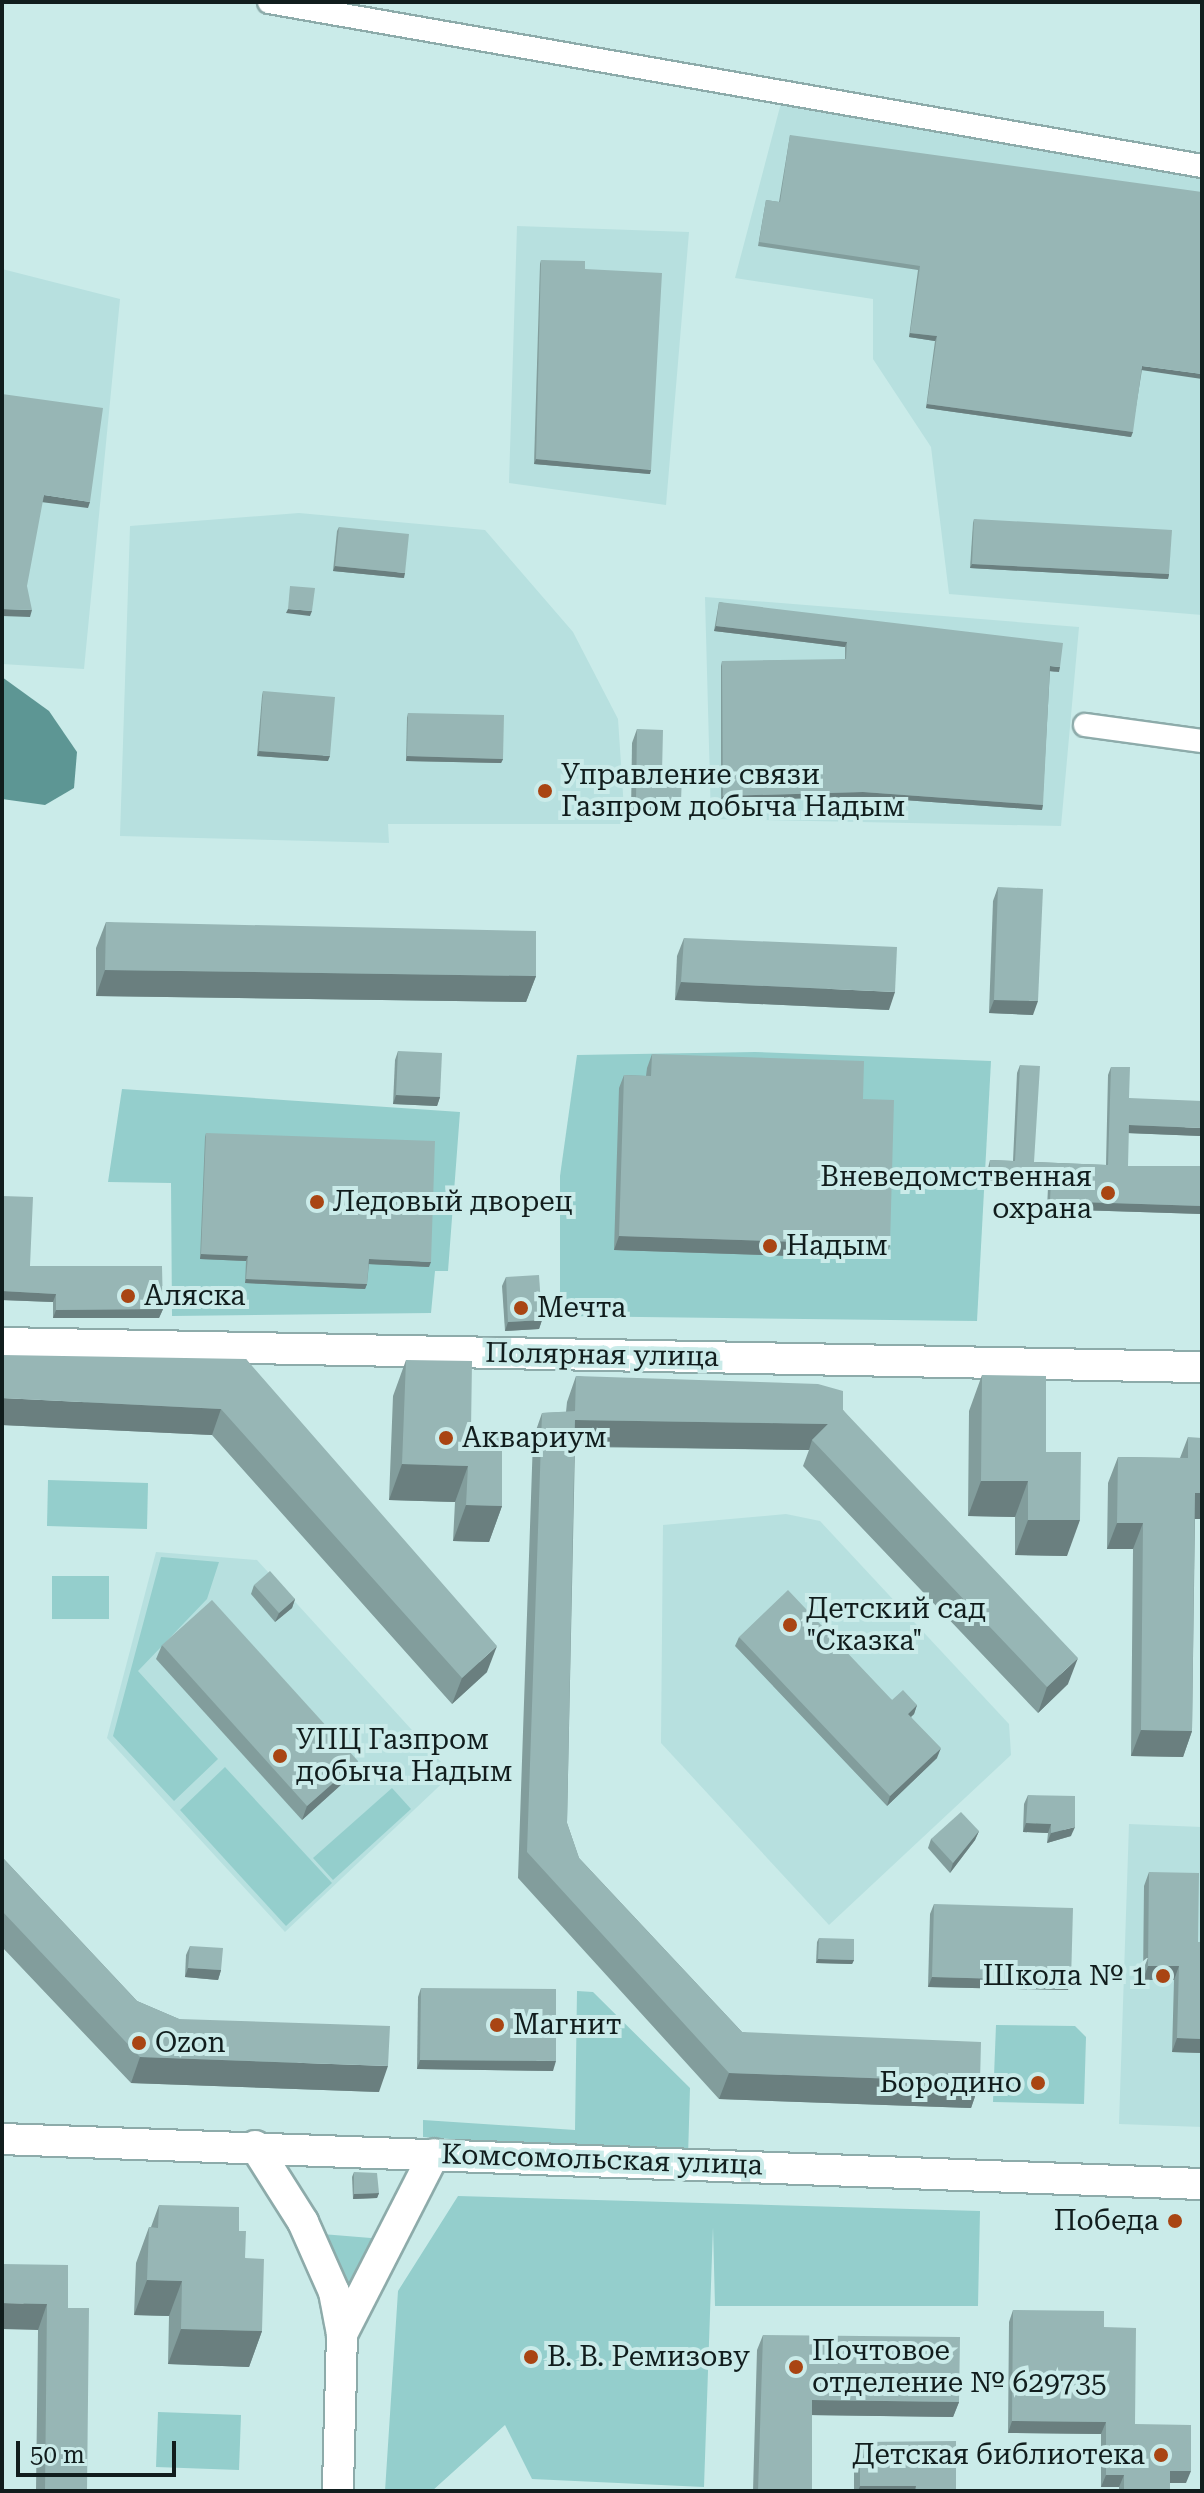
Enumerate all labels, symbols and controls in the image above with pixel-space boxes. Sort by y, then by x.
place label: Управление связи Газпром добыча Надым [561,758,905,824]
marker: Управление связи Газпром добыча Надым [536,782,554,800]
place label: Вневедомственная охрана [820,1160,1092,1226]
marker: Вневедомственная охрана [1099,1184,1117,1202]
place label: Ледовый дворец [333,1185,573,1219]
marker: Ледовый дворец [308,1193,326,1211]
place label: Надым [786,1229,888,1263]
marker: Надым [761,1237,779,1255]
place label: Аляска [144,1279,245,1313]
marker: Аляска [119,1287,137,1305]
place label: Мечта [537,1291,626,1325]
marker: Мечта [512,1299,530,1317]
street label: Полярная улица [485,1336,719,1374]
place label: Аквариум [462,1421,607,1455]
marker: Аквариум [437,1429,455,1447]
place label: Детский сад "Сказка" [806,1592,986,1658]
marker: Детский сад "Сказка" [781,1616,799,1634]
place label: УПЦ Газпром добыча Надым [296,1723,512,1789]
marker: УПЦ Газпром добыча Надым [271,1747,289,1765]
place label: Школа № 1 [983,1959,1147,1993]
marker: Школа № 1 [1154,1967,1172,1985]
place label: Магнит [513,2008,622,2042]
marker: Магнит [488,2016,506,2034]
place label: Ozon [155,2026,226,2060]
marker: Ozon [130,2034,148,2052]
place label: Бородино [880,2066,1022,2100]
marker: Бородино [1029,2074,1047,2092]
street label: Комсомольская улица [441,2138,763,2182]
place label: Победа [1054,2204,1159,2238]
marker: Победа [1166,2212,1184,2230]
place label: Почтовое отделение № 629735 [812,2334,1107,2400]
place label: В. В. Ремизову [547,2340,750,2374]
marker: В. В. Ремизову [522,2348,540,2366]
marker: Почтовое отделение № 629735 [787,2358,805,2376]
scale bar [20,2425,180,2475]
place label: Детская библиотека [852,2438,1145,2472]
text: 50 m [30,2441,85,2469]
marker: Детская библиотека [1152,2446,1170,2464]

